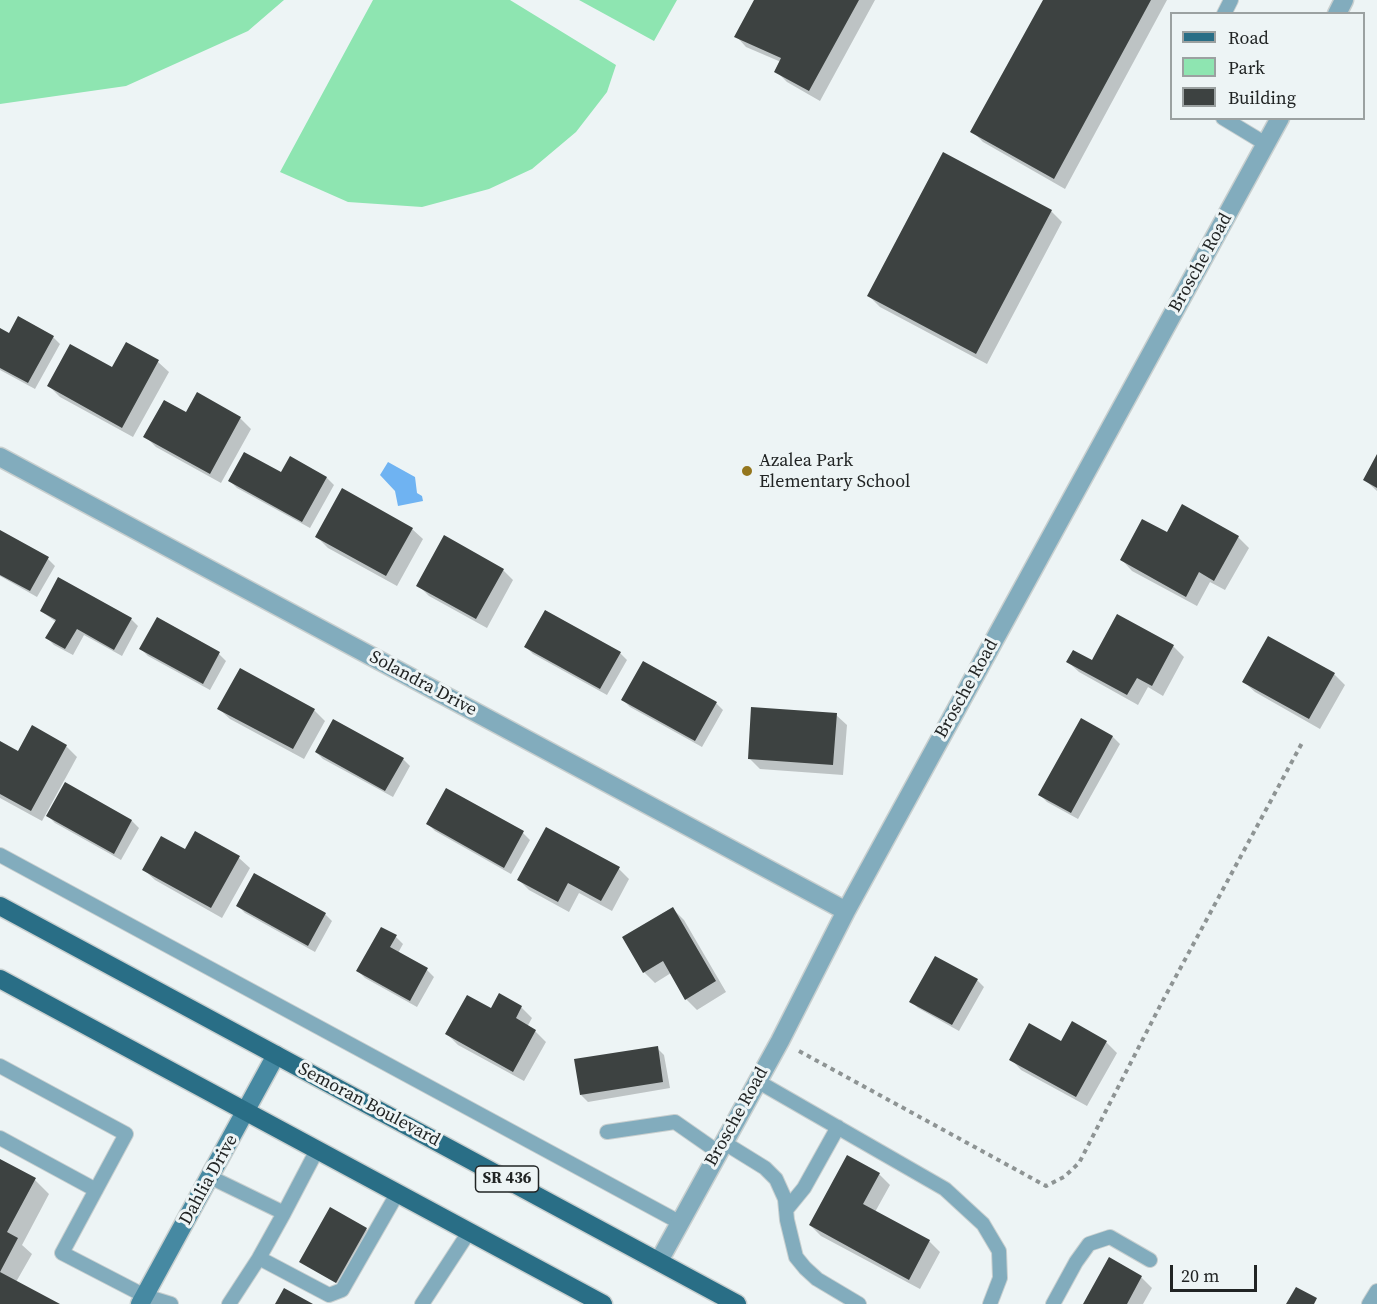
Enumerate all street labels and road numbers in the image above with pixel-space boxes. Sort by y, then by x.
street label: Brosche Road [1165,210,1237,316]
street label: Brosche Road [931,636,1003,742]
street label: Solandra Drive [366,647,480,721]
street label: Semoran Boulevard [294,1058,444,1152]
street label: Brosche Road [701,1064,773,1170]
street label: Dahlia Drive [175,1131,243,1229]
road number: SR 436 [476,1166,538,1192]

